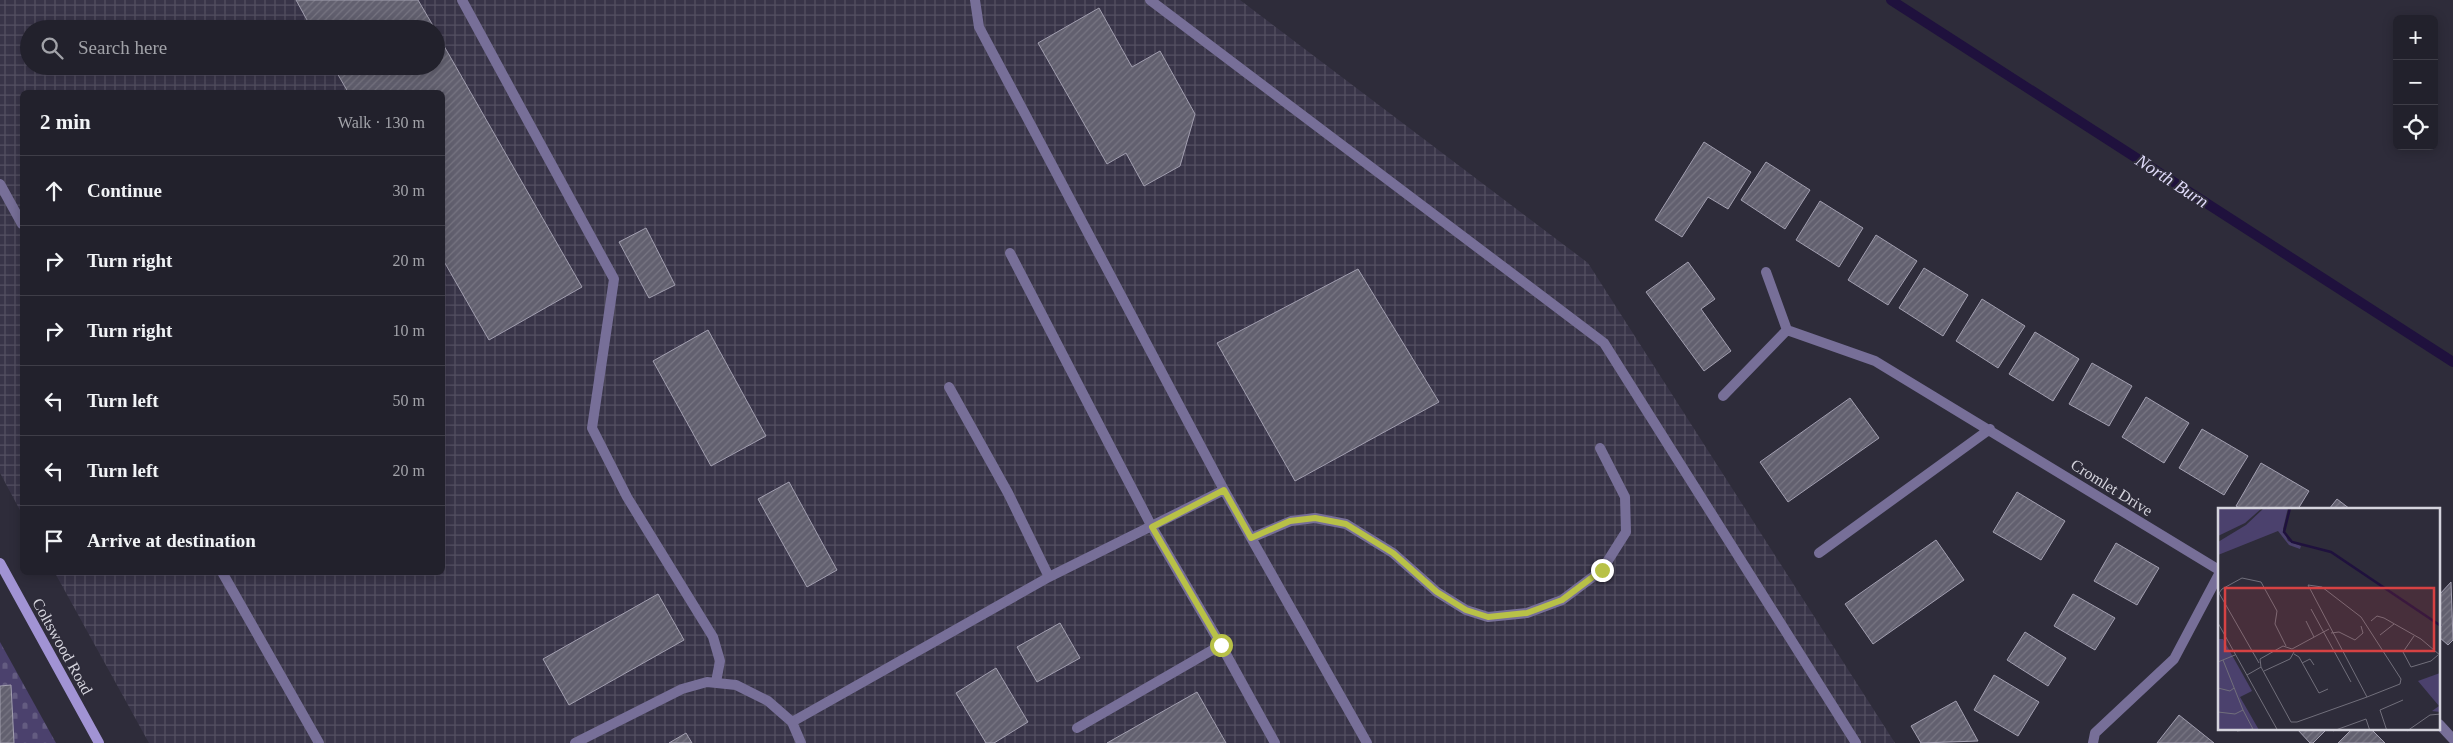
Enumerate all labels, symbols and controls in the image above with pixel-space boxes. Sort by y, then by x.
map controls [2393,15,2438,150]
button: + [2393,15,2438,60]
search box [20,20,445,75]
icon: search [38,34,66,62]
text: Search here [78,37,167,58]
button: − [2393,60,2438,105]
button: locate [2393,105,2438,150]
text: 2 min [40,110,91,134]
text: Walk · 130 m [338,114,425,131]
water label: North Burn [2131,150,2212,212]
icon: ahead [40,177,68,205]
text: Continue [87,180,162,201]
text: 30 m [393,182,425,199]
icon: right [40,247,68,275]
text: Turn right [87,250,172,271]
text: 20 m [393,252,425,269]
icon: right [40,317,68,345]
text: Turn right [87,320,172,341]
text: 10 m [393,322,425,339]
icon: left [40,387,68,415]
text: Turn left [87,390,159,411]
text: 50 m [393,392,425,409]
street label: Cromlet Drive [2068,456,2156,519]
icon: left [40,457,68,485]
text: Turn left [87,460,159,481]
text: 20 m [393,462,425,479]
inset map [2218,508,2440,730]
icon: arrive [40,527,68,555]
text: Arrive at destination [87,530,256,551]
route end [1591,559,1614,582]
street label: Coltswood Road [29,595,96,697]
route start [1210,634,1233,657]

